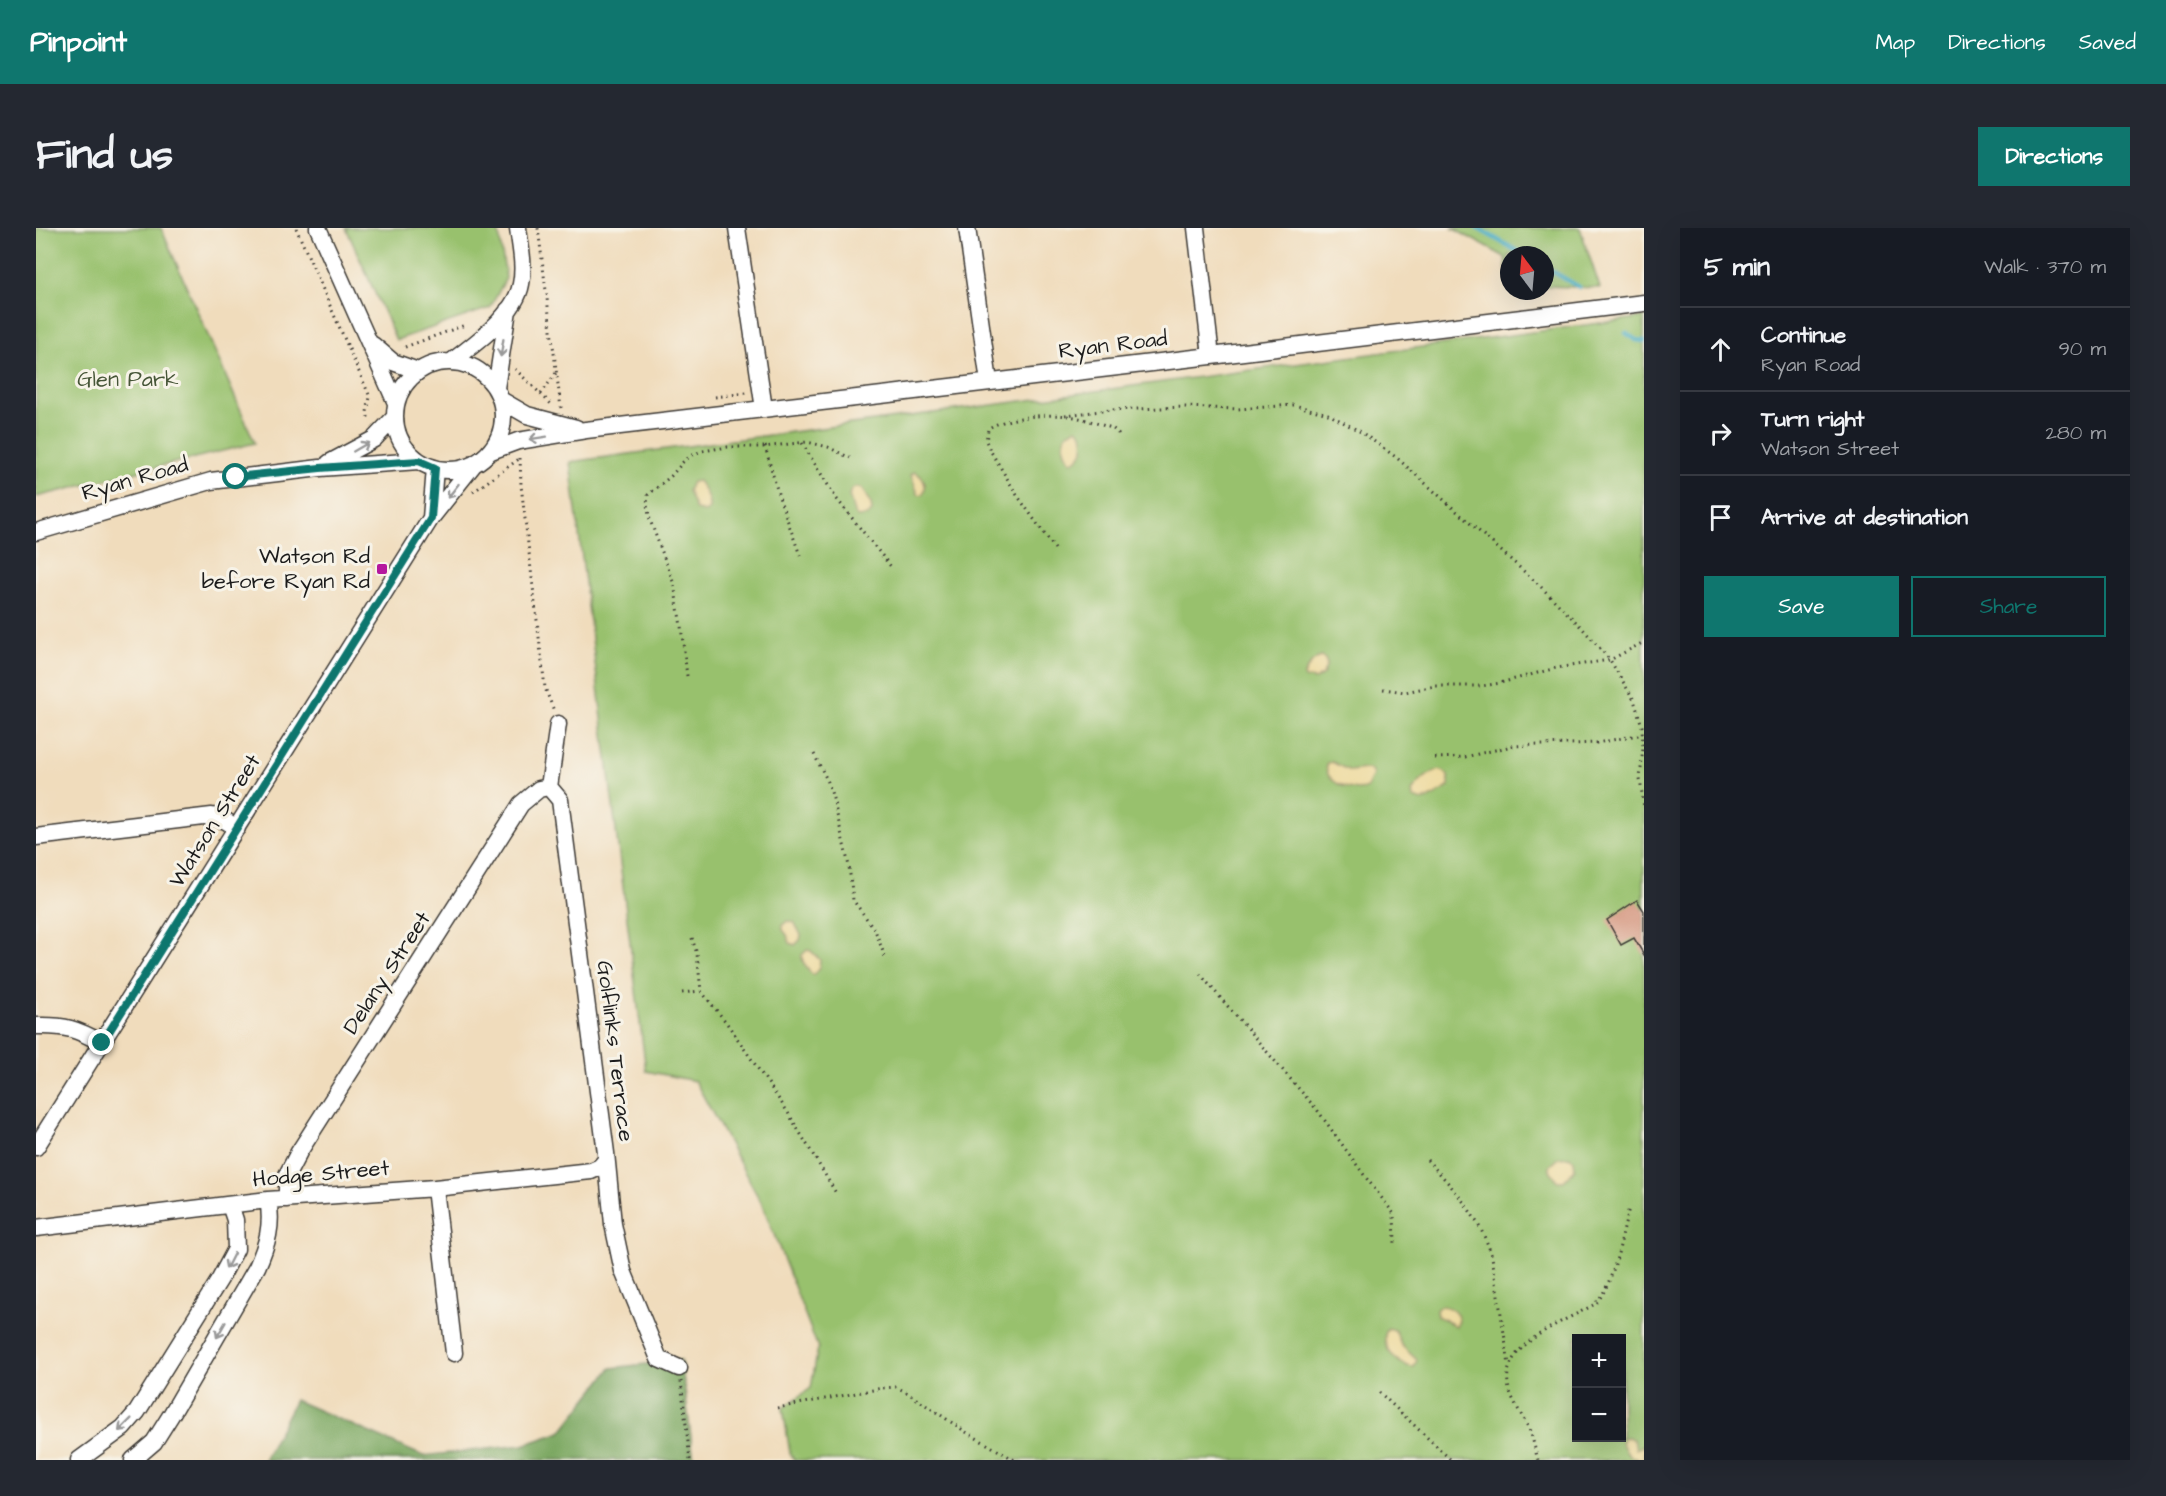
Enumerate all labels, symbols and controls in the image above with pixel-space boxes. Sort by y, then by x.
text: Pinpoint [30,23,127,62]
text: Map [1875,28,1915,57]
text: Directions [1948,28,2046,57]
text: Saved [2079,28,2136,57]
text: Find us [36,127,173,185]
button: Directions [1978,127,2130,186]
north arrow [1500,246,1554,300]
text: 5 min [1704,249,1770,285]
text: Walk · 370 m [1984,253,2106,281]
text: Continue [1761,320,1846,351]
street label: Ryan Road [1057,323,1169,368]
icon: ahead [1704,333,1737,366]
text: 90 m [2058,335,2106,363]
one-way arrow [496,338,507,358]
text: Ryan Road [1761,351,1860,379]
park label: Glen Park [77,364,179,395]
text: Turn right [1761,404,1864,435]
icon: right [1704,417,1737,450]
text: 280 m [2045,419,2106,447]
one-way arrow [529,433,548,444]
text: Watson Street [1761,435,1899,463]
one-way arrow [352,440,369,452]
street label: Ryan Road [78,449,192,510]
route start [222,463,248,489]
one-way arrow [446,483,459,499]
icon: arrive [1704,501,1737,534]
text: Arrive at destination [1761,502,1968,533]
place label: Watson Rd before Ryan Rd [202,541,370,598]
marker: Watson Rd before Ryan Rd [375,562,389,576]
button: Save [1704,576,1899,637]
button: Share [1911,576,2106,637]
street label: Watson Street [162,748,268,894]
street label: Delany Street [336,906,439,1041]
street label: Golflinks Terrace [589,959,641,1143]
route end [88,1029,114,1055]
street label: Hodge Street [251,1153,391,1196]
one-way arrow [224,1252,236,1269]
one-way arrow [214,1321,226,1338]
map controls [1572,1334,1626,1442]
button: + [1572,1334,1626,1388]
button: − [1572,1388,1626,1442]
one-way arrow [117,1417,132,1432]

